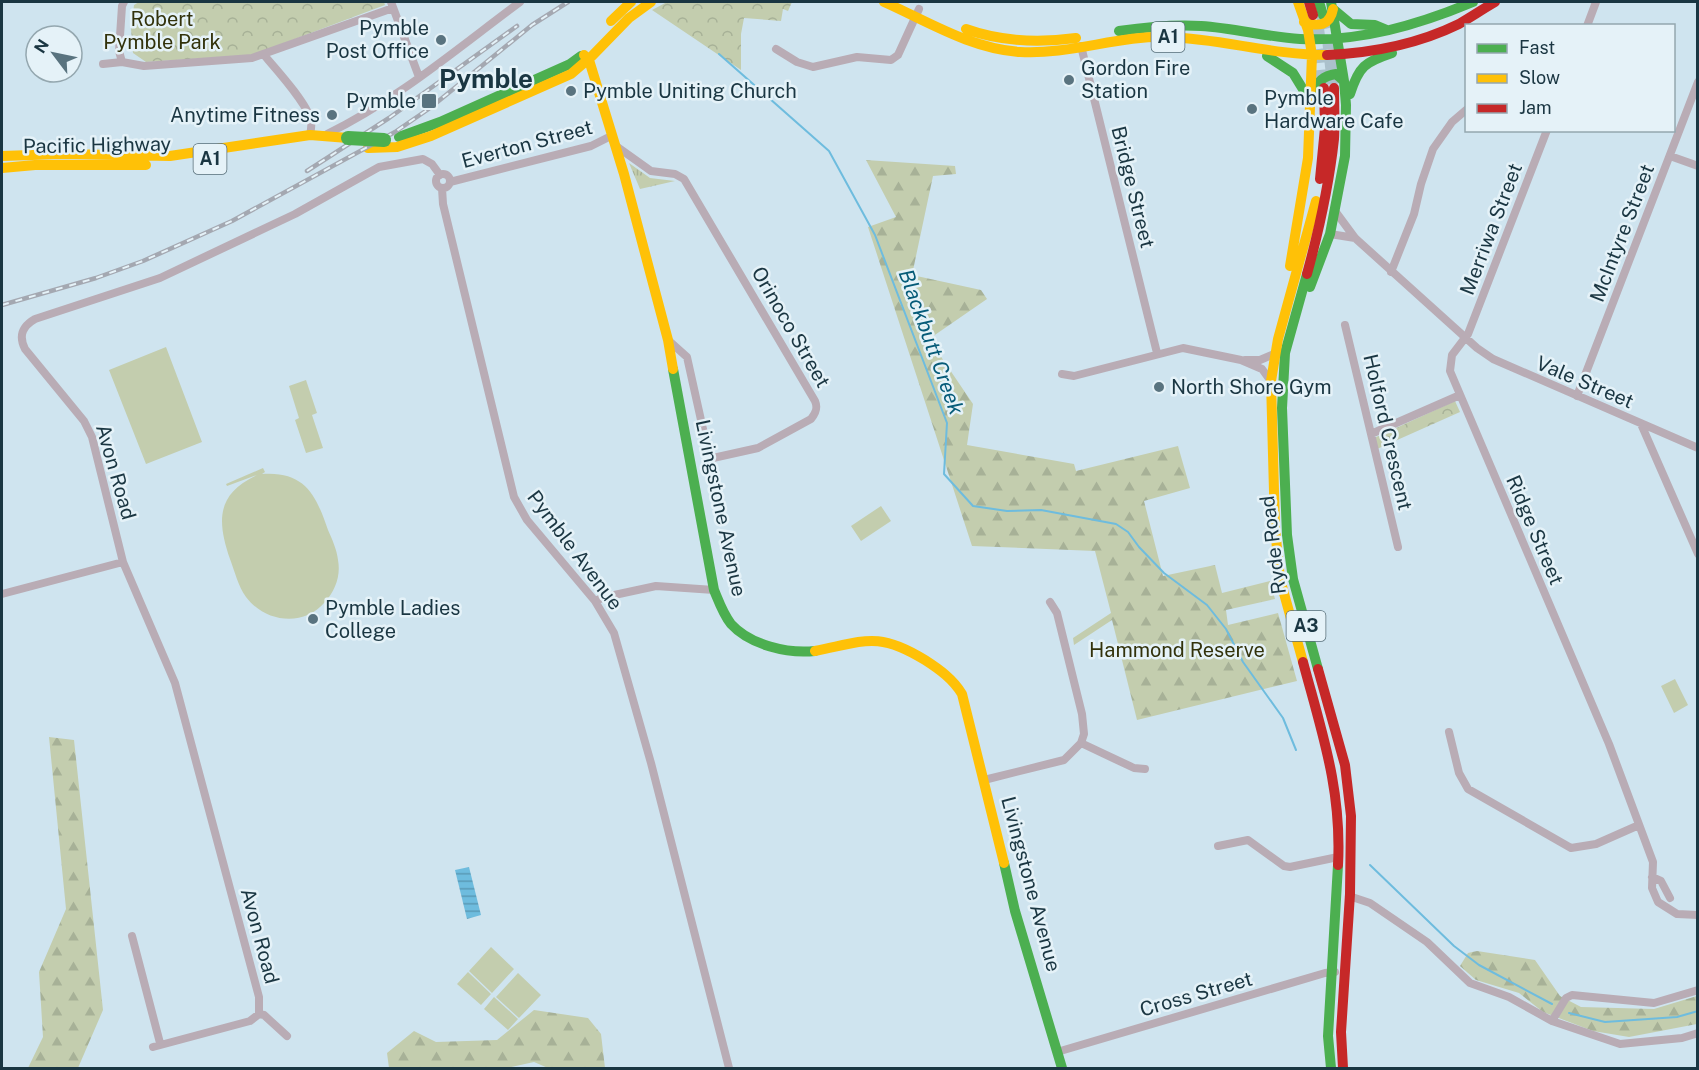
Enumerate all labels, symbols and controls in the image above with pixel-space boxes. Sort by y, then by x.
park label: Robert Pymble Park [103,7,221,54]
place label: Pymble Post Office [326,16,429,63]
road number: A1 [1152,22,1184,52]
north arrow [24,24,84,84]
legend [1465,24,1675,132]
marker: Pymble Post Office [434,33,448,47]
text: N [30,36,53,57]
text: Fast [1519,37,1555,58]
place label: Gordon Fire Station [1081,56,1190,103]
district label: Pymble [439,63,533,94]
text: Slow [1519,67,1560,88]
marker: Gordon Fire Station [1062,73,1076,87]
place label: Pymble Uniting Church [583,79,797,103]
marker: Pymble Uniting Church [564,84,578,98]
place label: Pymble Hardware Cafe [1264,86,1404,133]
place label: Pymble [346,89,416,113]
marker: Pymble [420,92,438,110]
text: Jam [1519,97,1552,118]
marker: Pymble Hardware Cafe [1245,102,1259,116]
place label: Anytime Fitness [170,103,320,127]
marker: Anytime Fitness [325,108,339,122]
street label: Everton Street [459,115,595,173]
street label: Bridge Street [1106,124,1160,250]
street label: Pacific Highway [23,132,172,158]
road number: A1 [194,144,226,174]
street label: Merriwa Street [1455,160,1527,298]
street label: McIntyre Street [1585,161,1659,305]
street label: Orinoco Street [747,262,835,392]
water label: Blackbutt Creek [894,266,970,419]
street label: Vale Street [1533,351,1637,413]
street label: Holford Crescent [1358,352,1418,512]
place label: North Shore Gym [1171,375,1332,399]
marker: North Shore Gym [1152,380,1166,394]
street label: Livingstone Avenue [691,417,751,599]
street label: Avon Road [91,422,141,522]
street label: Ridge Street [1501,472,1569,588]
street label: Pymble Avenue [522,486,628,614]
street label: Ryde Road [1255,494,1291,596]
place label: Pymble Ladies College [325,596,460,643]
road number: A3 [1286,611,1326,641]
marker: Pymble Ladies College [306,612,320,626]
park label: Hammond Reserve [1089,638,1265,662]
street label: Livingstone Avenue [996,794,1066,974]
street label: Avon Road [236,886,284,986]
street label: Cross Street [1137,966,1255,1022]

